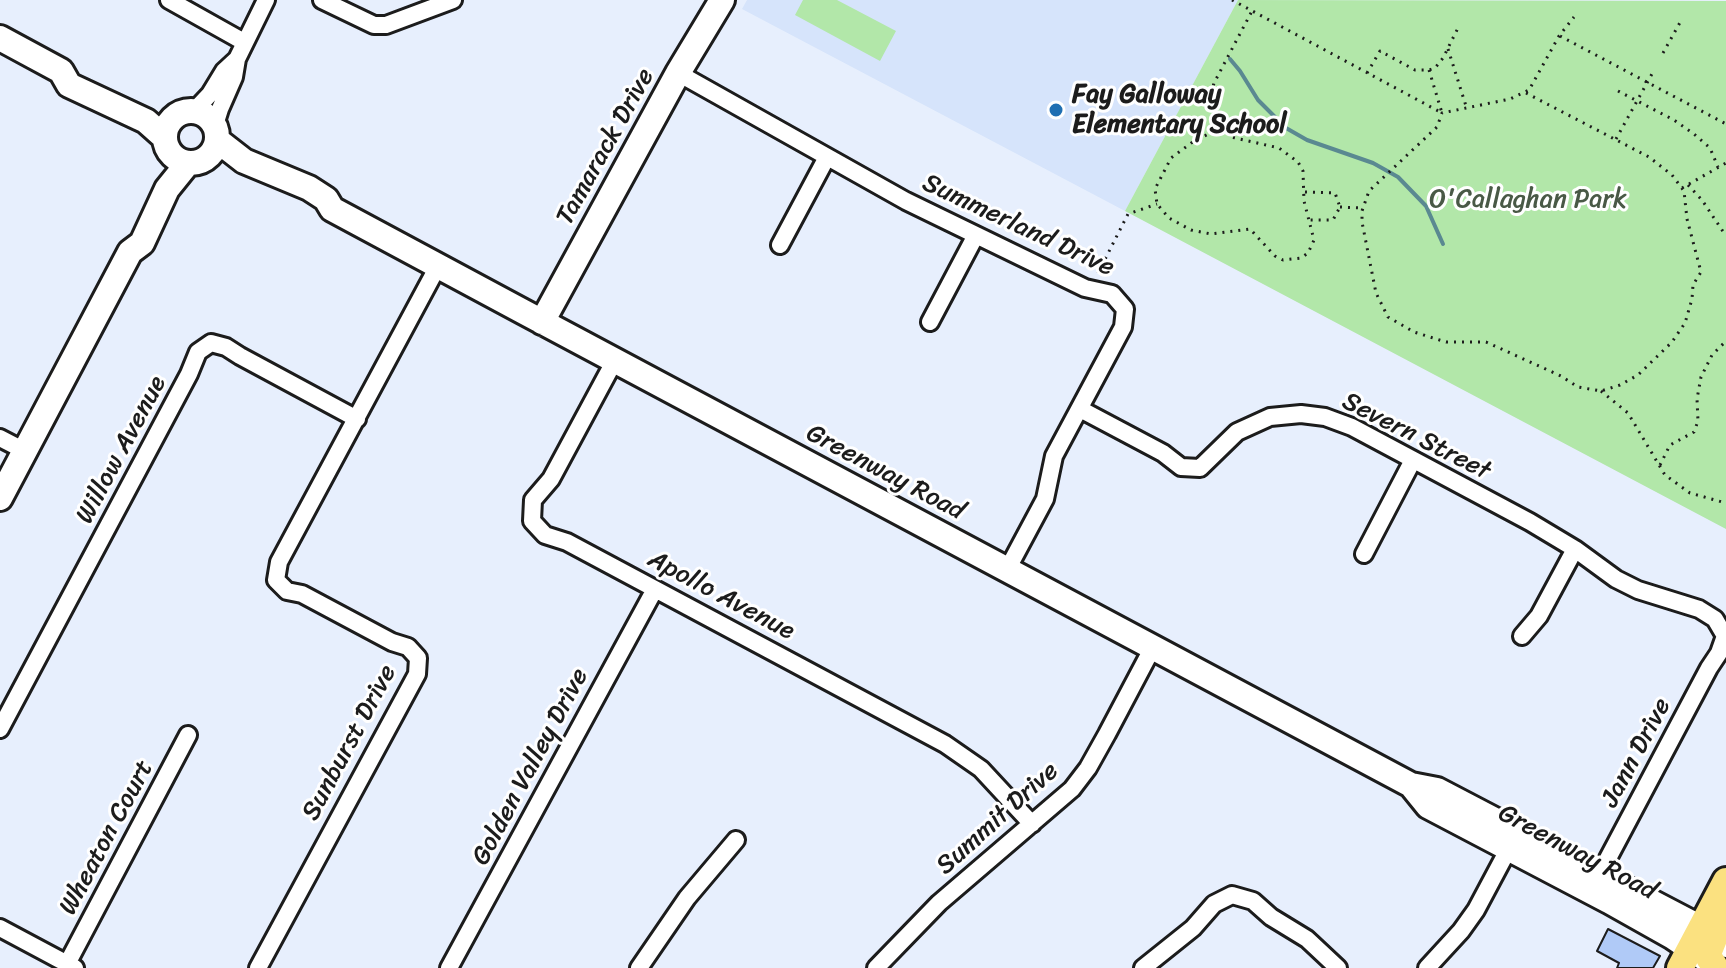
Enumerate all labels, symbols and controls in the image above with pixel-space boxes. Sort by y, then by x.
street label: Tamarack Drive [550,63,662,231]
place label: Fay Galloway Elementary School [1072,79,1287,140]
marker: Fay Galloway Elementary School [1047,101,1065,119]
street label: Summerland Drive [917,168,1119,284]
park label: O'Callaghan Park [1429,184,1627,216]
street label: Willow Avenue [70,371,174,529]
street label: Severn Street [1337,386,1495,488]
street label: Greenway Road [801,418,969,528]
street label: Apollo Avenue [642,544,800,648]
street label: Sunburst Drive [296,660,404,826]
street label: Golden Valley Drive [466,663,596,871]
street label: Jann Drive [1595,693,1679,813]
street label: Wheaton Court [53,755,161,921]
street label: Summit Drive [931,756,1065,882]
street label: Greenway Road [1493,798,1661,908]

